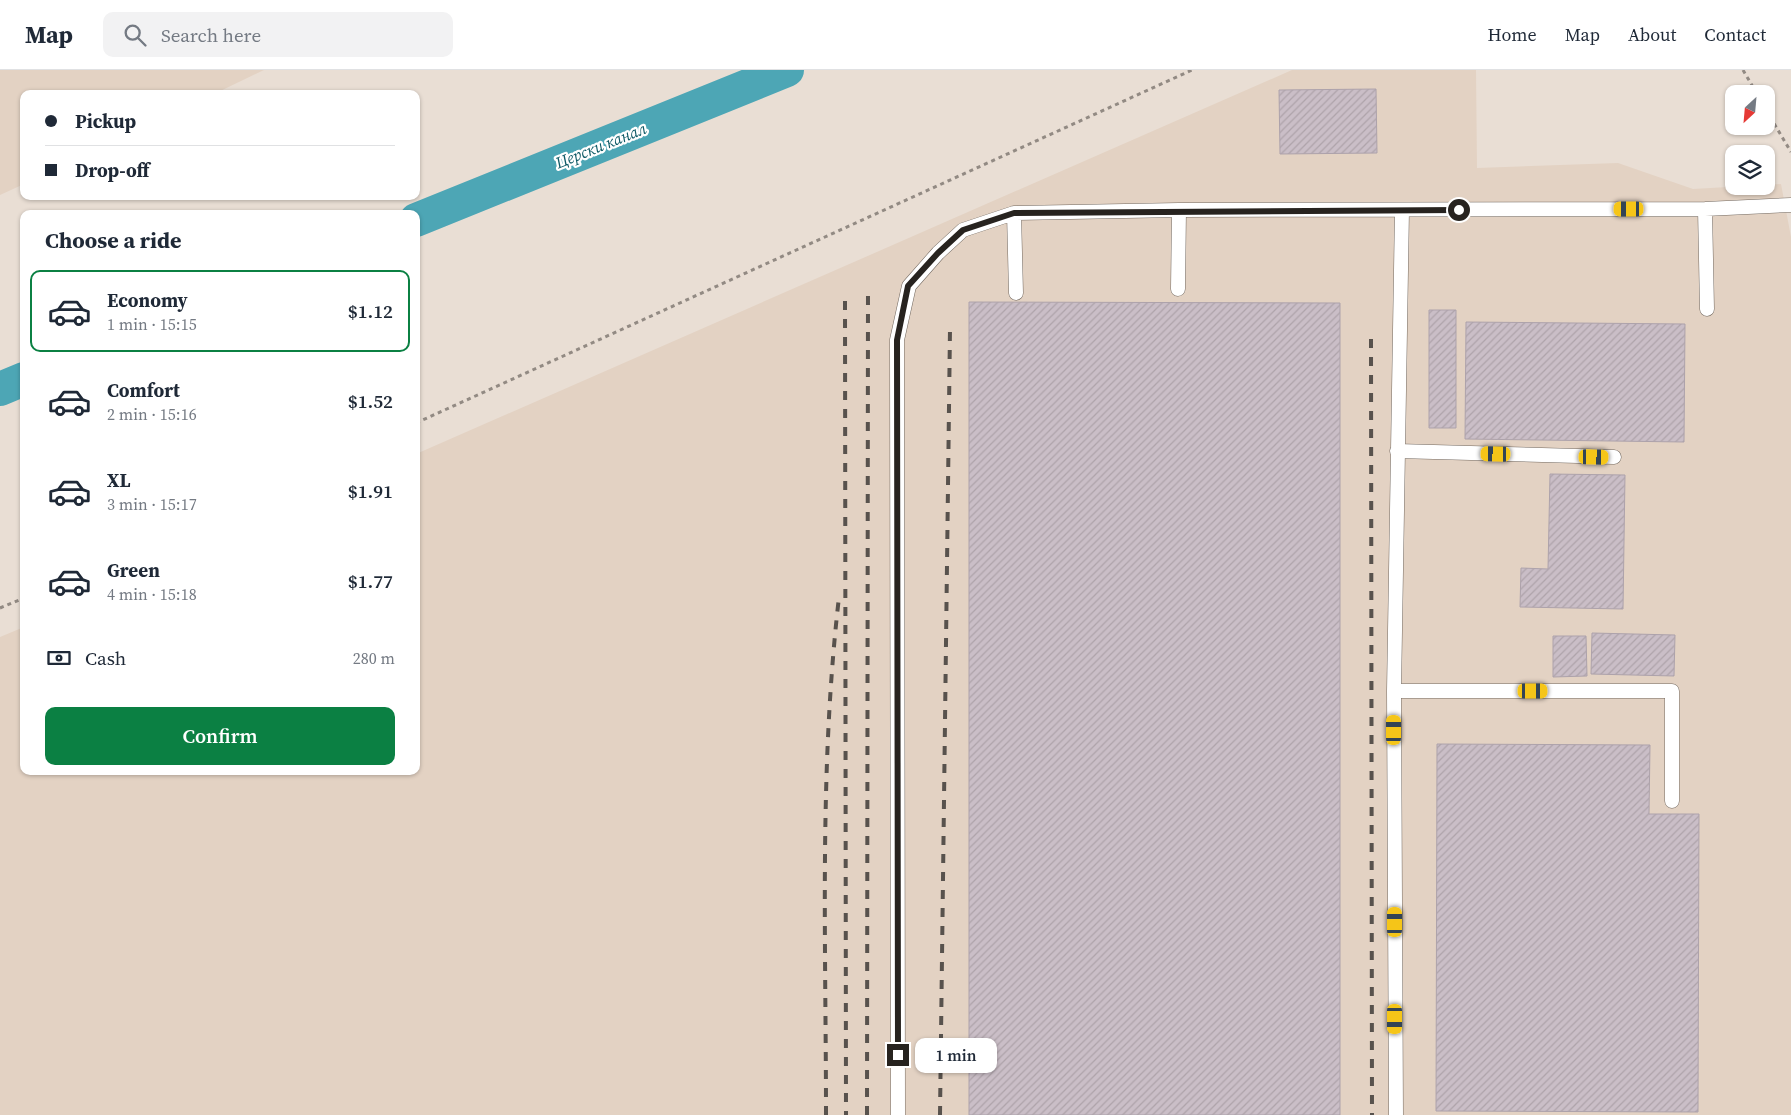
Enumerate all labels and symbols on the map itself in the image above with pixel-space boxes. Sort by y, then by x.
north arrow [1725,85,1775,135]
water label: Церски канал [551,117,650,174]
route start [1448,199,1470,221]
car [1614,202,1644,217]
car [1480,446,1511,462]
car [1578,449,1609,465]
car [1518,684,1548,699]
car [1386,715,1401,745]
car [1387,907,1402,937]
car [1387,1004,1402,1034]
callout: 1 min [916,1038,998,1072]
route end [887,1044,909,1066]

